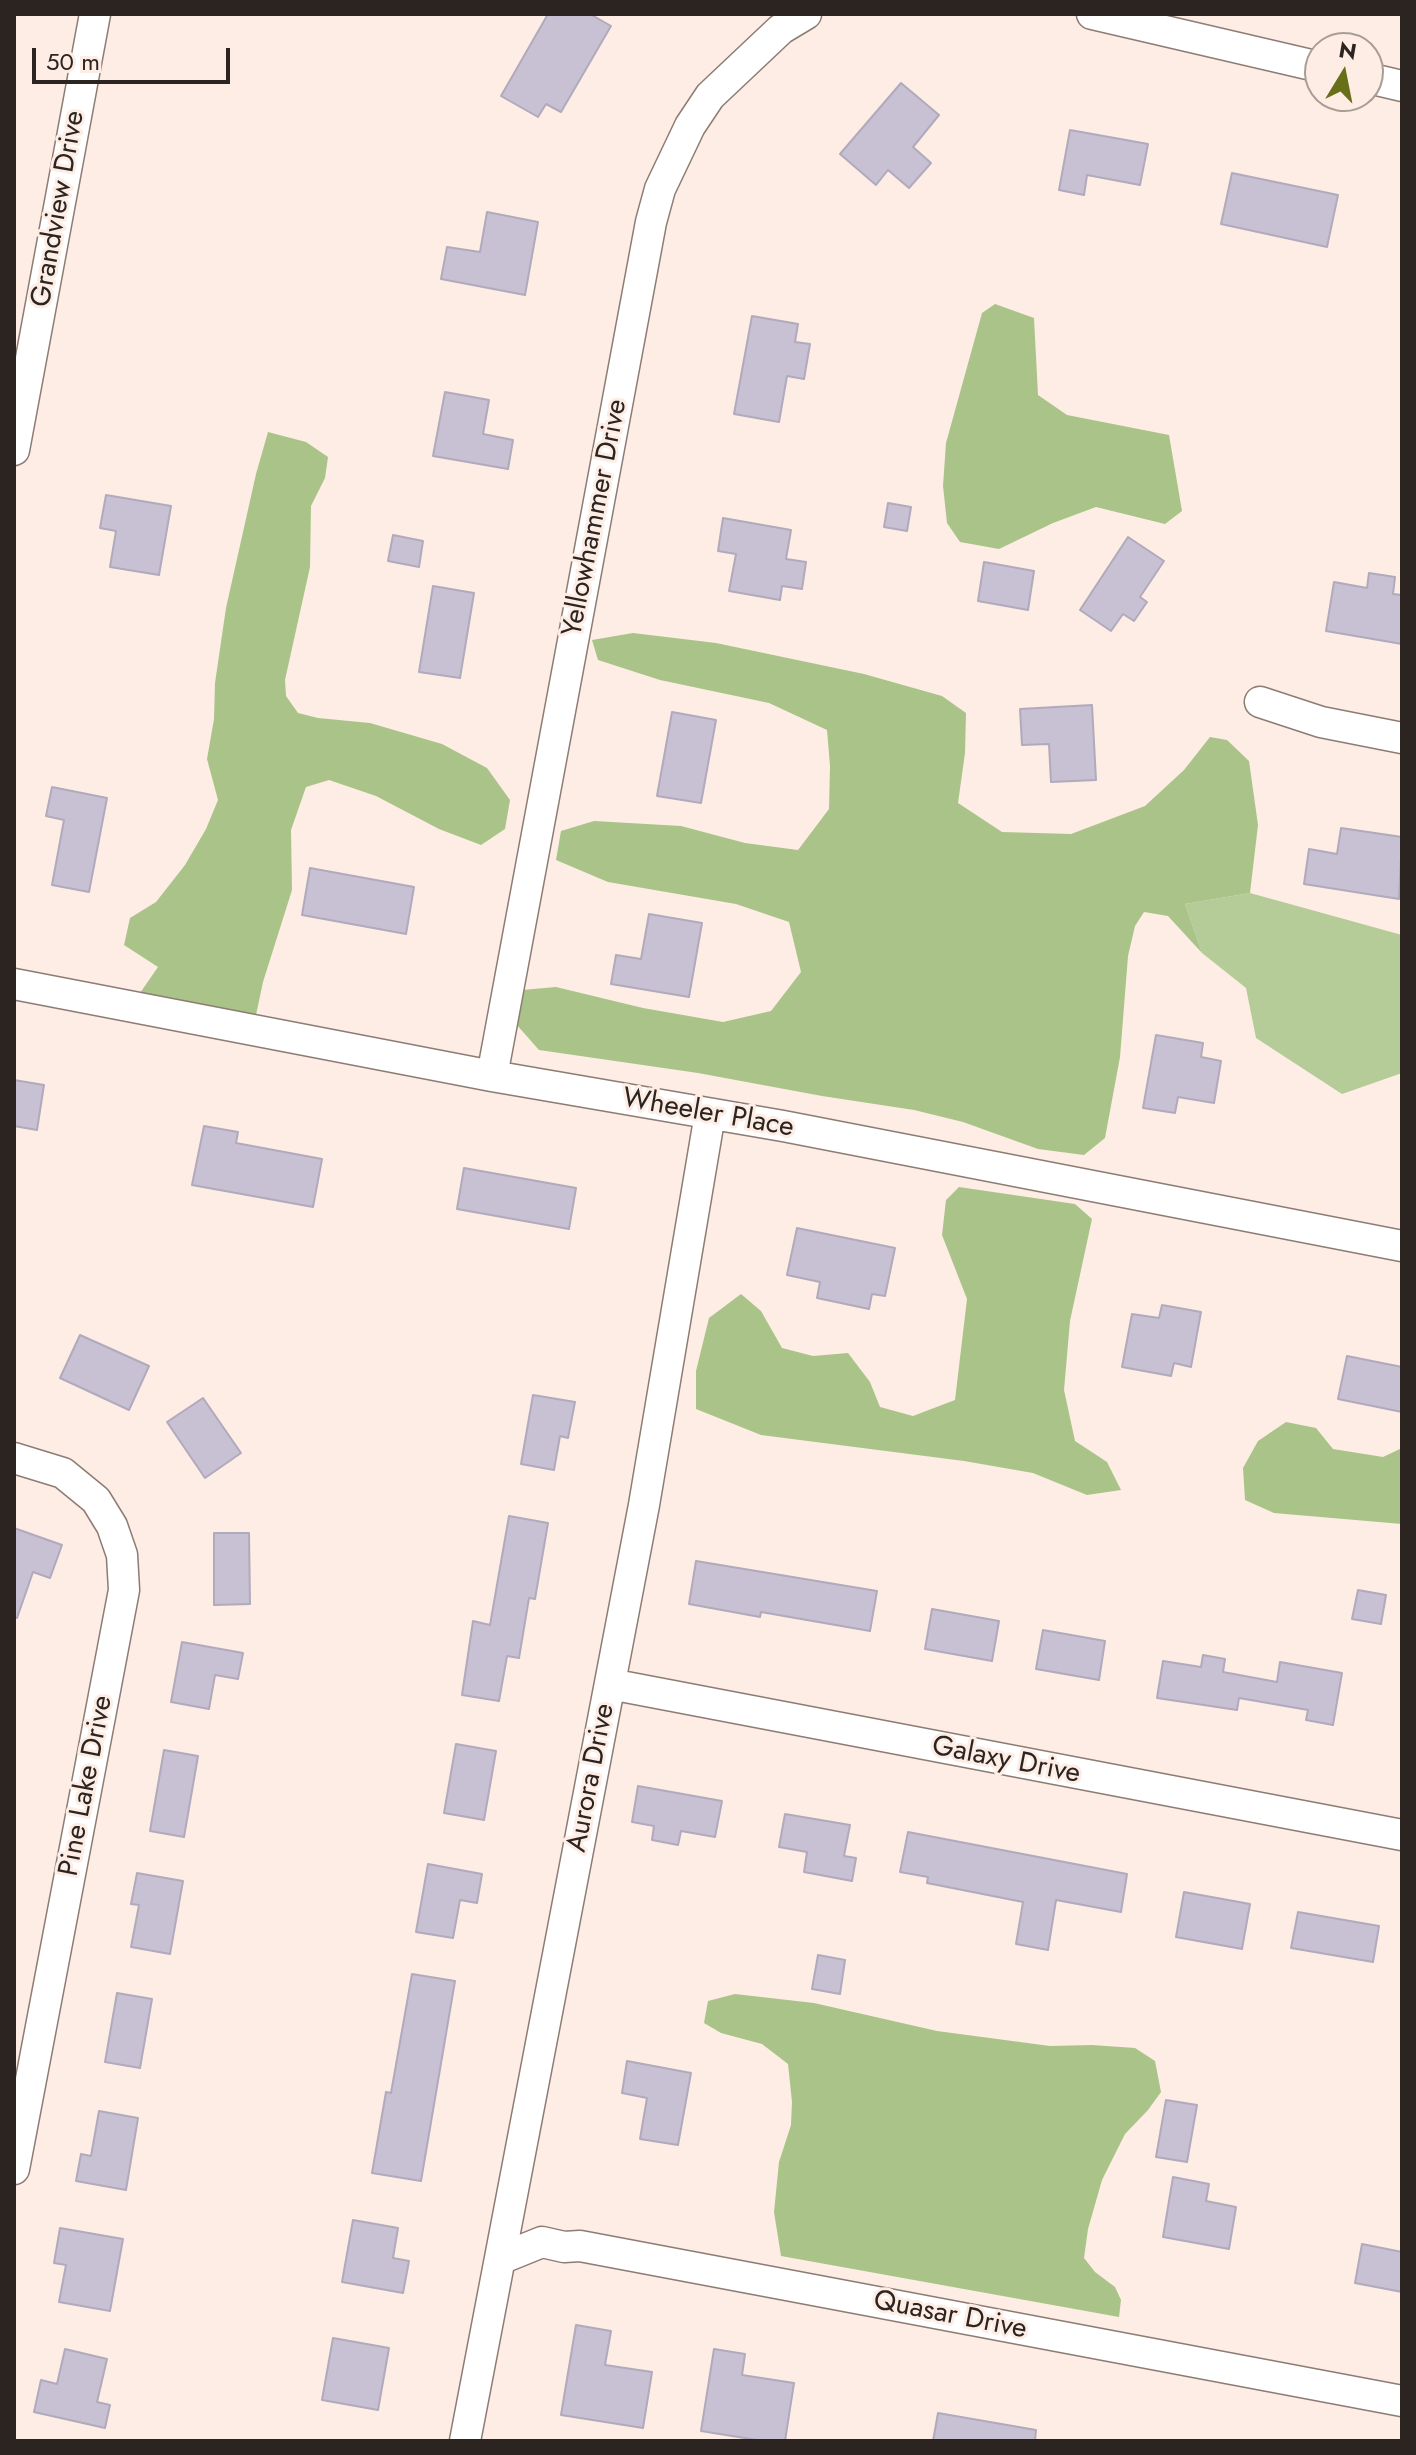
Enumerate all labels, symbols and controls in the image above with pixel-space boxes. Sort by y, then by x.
scale bar [36,32,234,82]
north arrow [1304,32,1384,112]
text: N [1336,33,1359,68]
text: 50 m [46,44,100,79]
street label: Grandview Drive [25,108,93,310]
street label: Yellowhammer Drive [557,397,635,639]
street label: Wheeler Place [620,1082,796,1146]
street label: Pine Lake Drive [53,1693,121,1879]
street label: Aurora Drive [561,1701,623,1855]
street label: Galaxy Drive [929,1730,1083,1792]
street label: Quasar Drive [871,2285,1029,2347]

